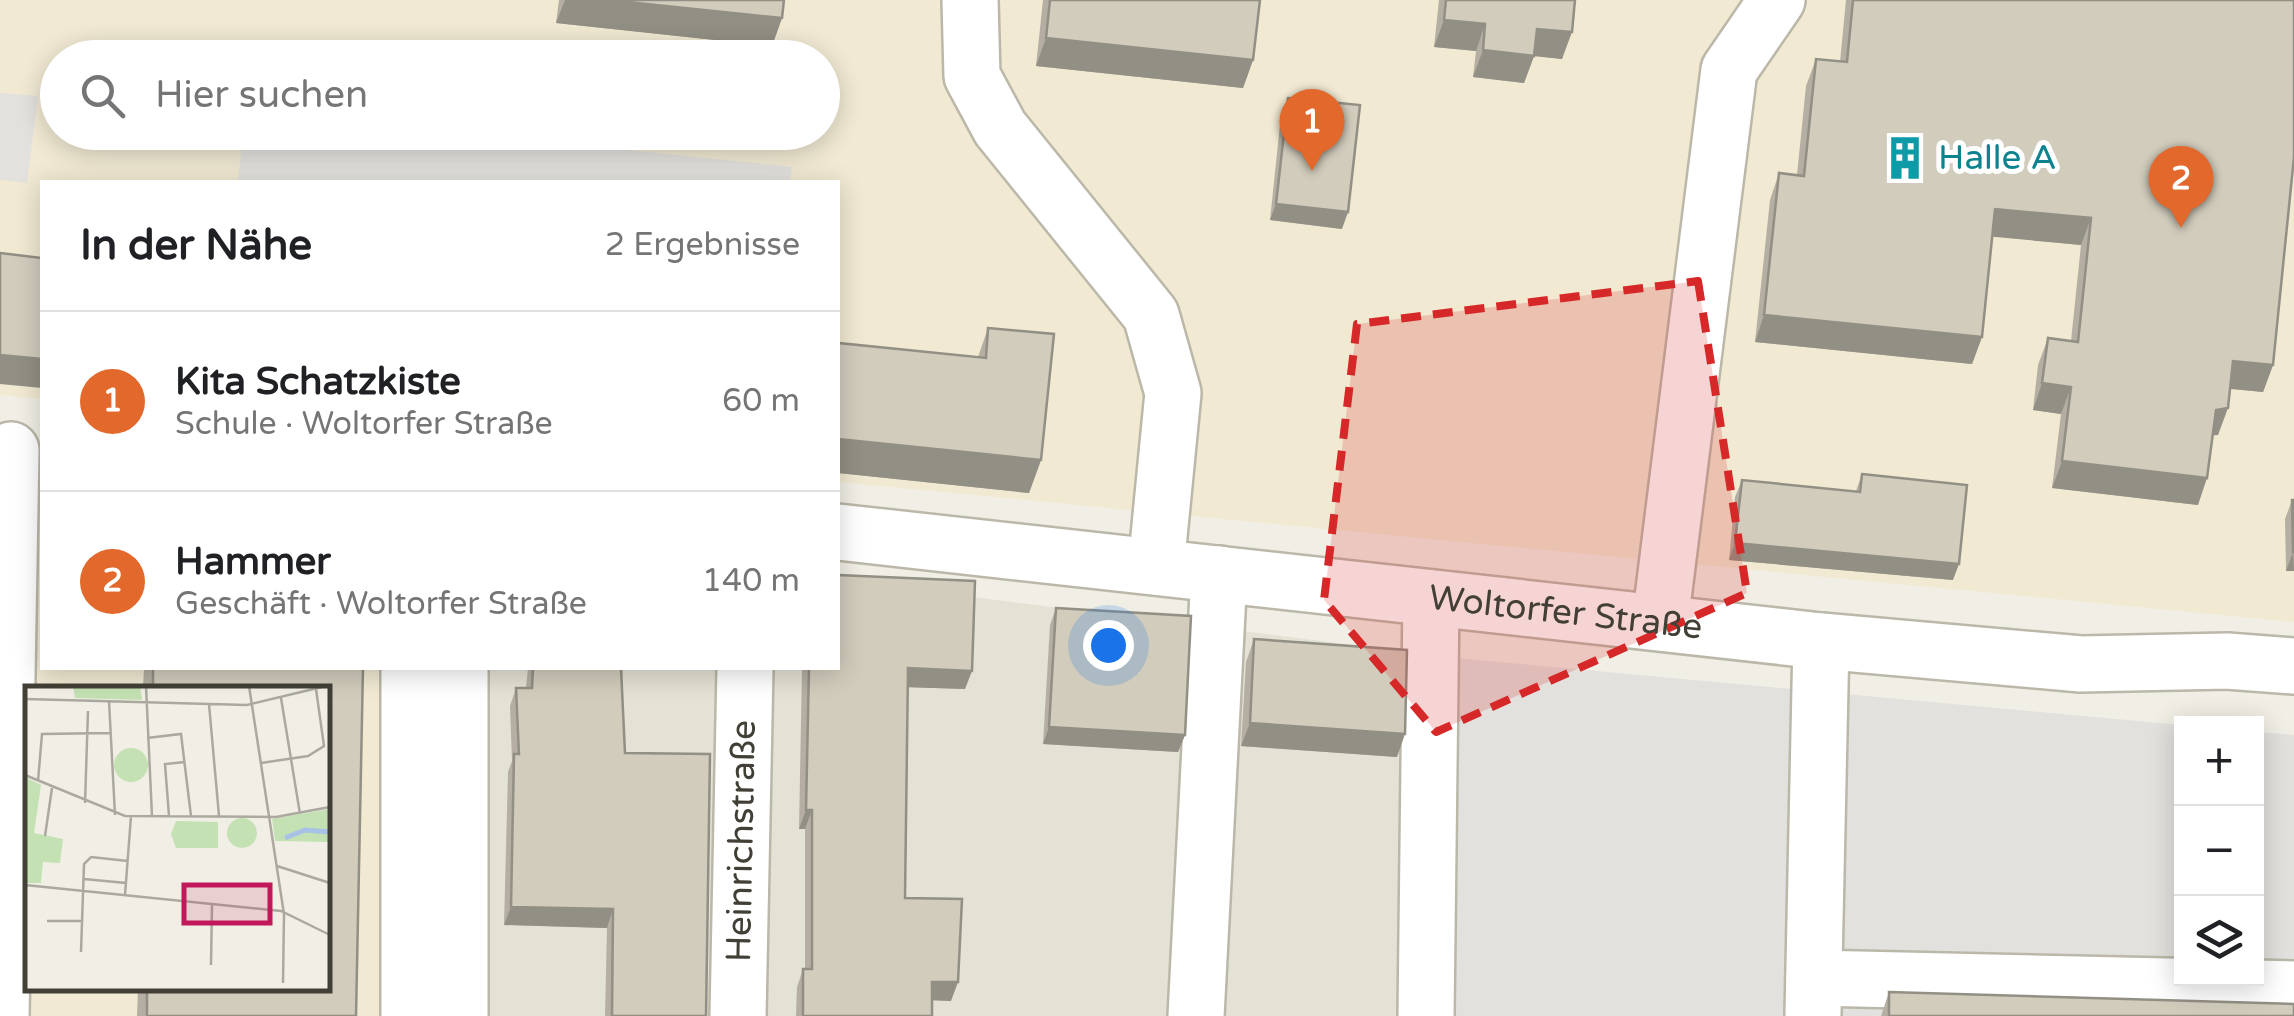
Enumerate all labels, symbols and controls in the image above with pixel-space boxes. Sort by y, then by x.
search box [40,40,840,150]
icon: search [75,68,130,123]
text: Hier suchen [155,72,368,118]
pin: 1 [1280,89,1344,171]
building icon: Halle A [1881,134,1929,182]
place label: Halle A [1938,137,2057,179]
pin: 2 [2148,146,2214,228]
text: In der Nähe [80,220,312,271]
text: 2 Ergebnisse [605,226,800,264]
text: Kita Schatzkiste [175,359,461,405]
text: 1 [102,382,123,420]
text: 60 m [722,382,800,420]
text: Schule · Woltorfer Straße [175,405,553,443]
text: Hammer [175,539,331,585]
text: 2 [102,562,123,600]
text: 140 m [702,562,800,600]
street label: Woltorfer Straße [1427,577,1704,649]
text: Geschäft · Woltorfer Straße [175,585,587,623]
your location [1083,620,1134,671]
inset map [25,686,330,991]
map controls [2174,716,2264,986]
button: + [2174,716,2264,806]
street label: Heinrichstraße [718,720,765,962]
button: − [2174,806,2264,896]
button: layers [2174,896,2264,986]

